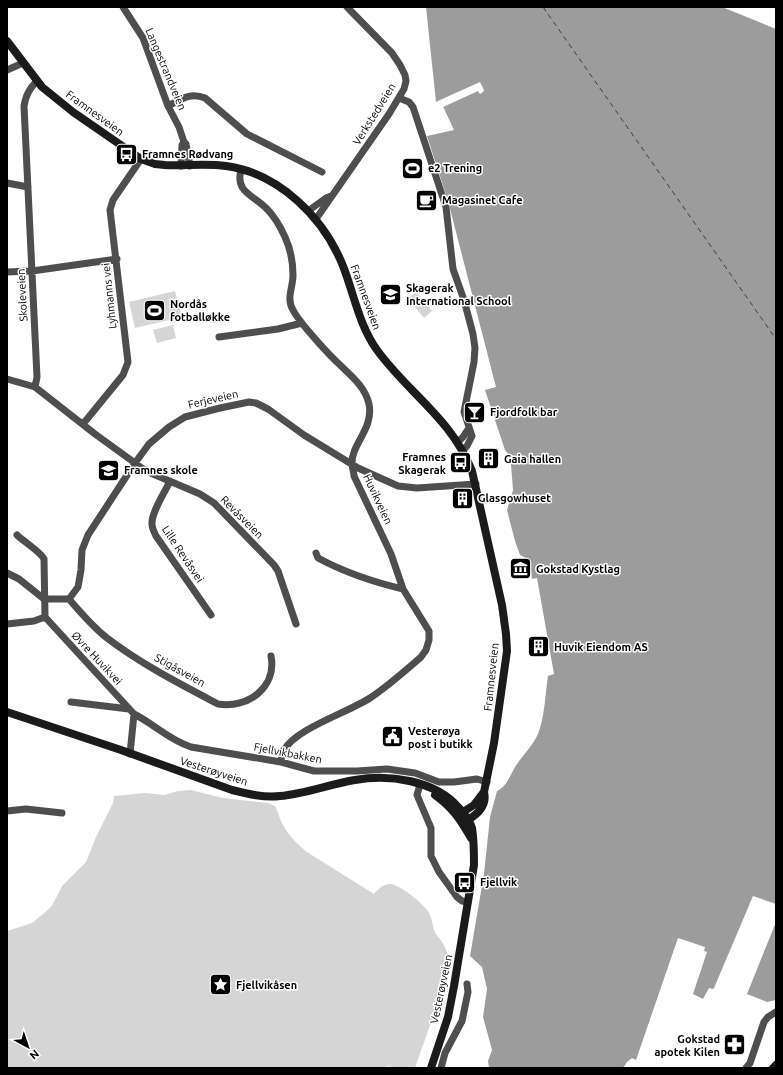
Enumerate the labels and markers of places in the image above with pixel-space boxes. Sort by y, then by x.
bus stop icon: Framnes Rødvang [114,141,140,167]
place label: Framnes Rødvang [142,148,233,160]
sports icon: e2 Trening [399,155,425,181]
place label: e2 Trening [428,162,482,174]
cafe icon: Magasinet Cafe [414,187,440,213]
place label: Magasinet Cafe [442,194,522,206]
school or university icon: Skagerak International School [377,281,403,307]
place label: Skagerak International School [406,282,512,307]
sports icon: Nordås fotballøkke [142,297,168,323]
place label: Nordås fotballøkke [170,298,230,323]
bar icon: Fjordfolk bar [462,399,488,425]
place label: Fjordfolk bar [490,406,558,418]
building icon: Gaia hallen [475,446,501,472]
bus stop icon: Framnes Skagerak [448,450,474,476]
place label: Framnes Skagerak [398,451,447,476]
place label: Gaia hallen [504,453,561,465]
school or university icon: Framnes skole [95,457,121,483]
place label: Framnes skole [124,464,198,476]
building icon: Glasgowhuset [450,485,476,511]
place label: Glasgowhuset [478,492,551,504]
museum icon: Gokstad Kystlag [507,556,533,582]
place label: Gokstad Kystlag [536,563,620,575]
building icon: Huvik Eiendom AS [525,634,551,660]
place label: Huvik Eiendom AS [554,641,648,653]
public building icon: Vesterøya post i butikk [379,724,405,750]
place label: Vesterøya post i butikk [408,725,473,750]
bus stop icon: Fjellvik [452,869,478,895]
place label: Fjellvik [480,876,518,888]
place icon: Fjellvikåsen [207,972,233,998]
place label: Fjellvikåsen [236,979,297,991]
pharmacy icon: Gokstad apotek Kilen [722,1032,748,1058]
place label: Gokstad apotek Kilen [655,1033,720,1058]

